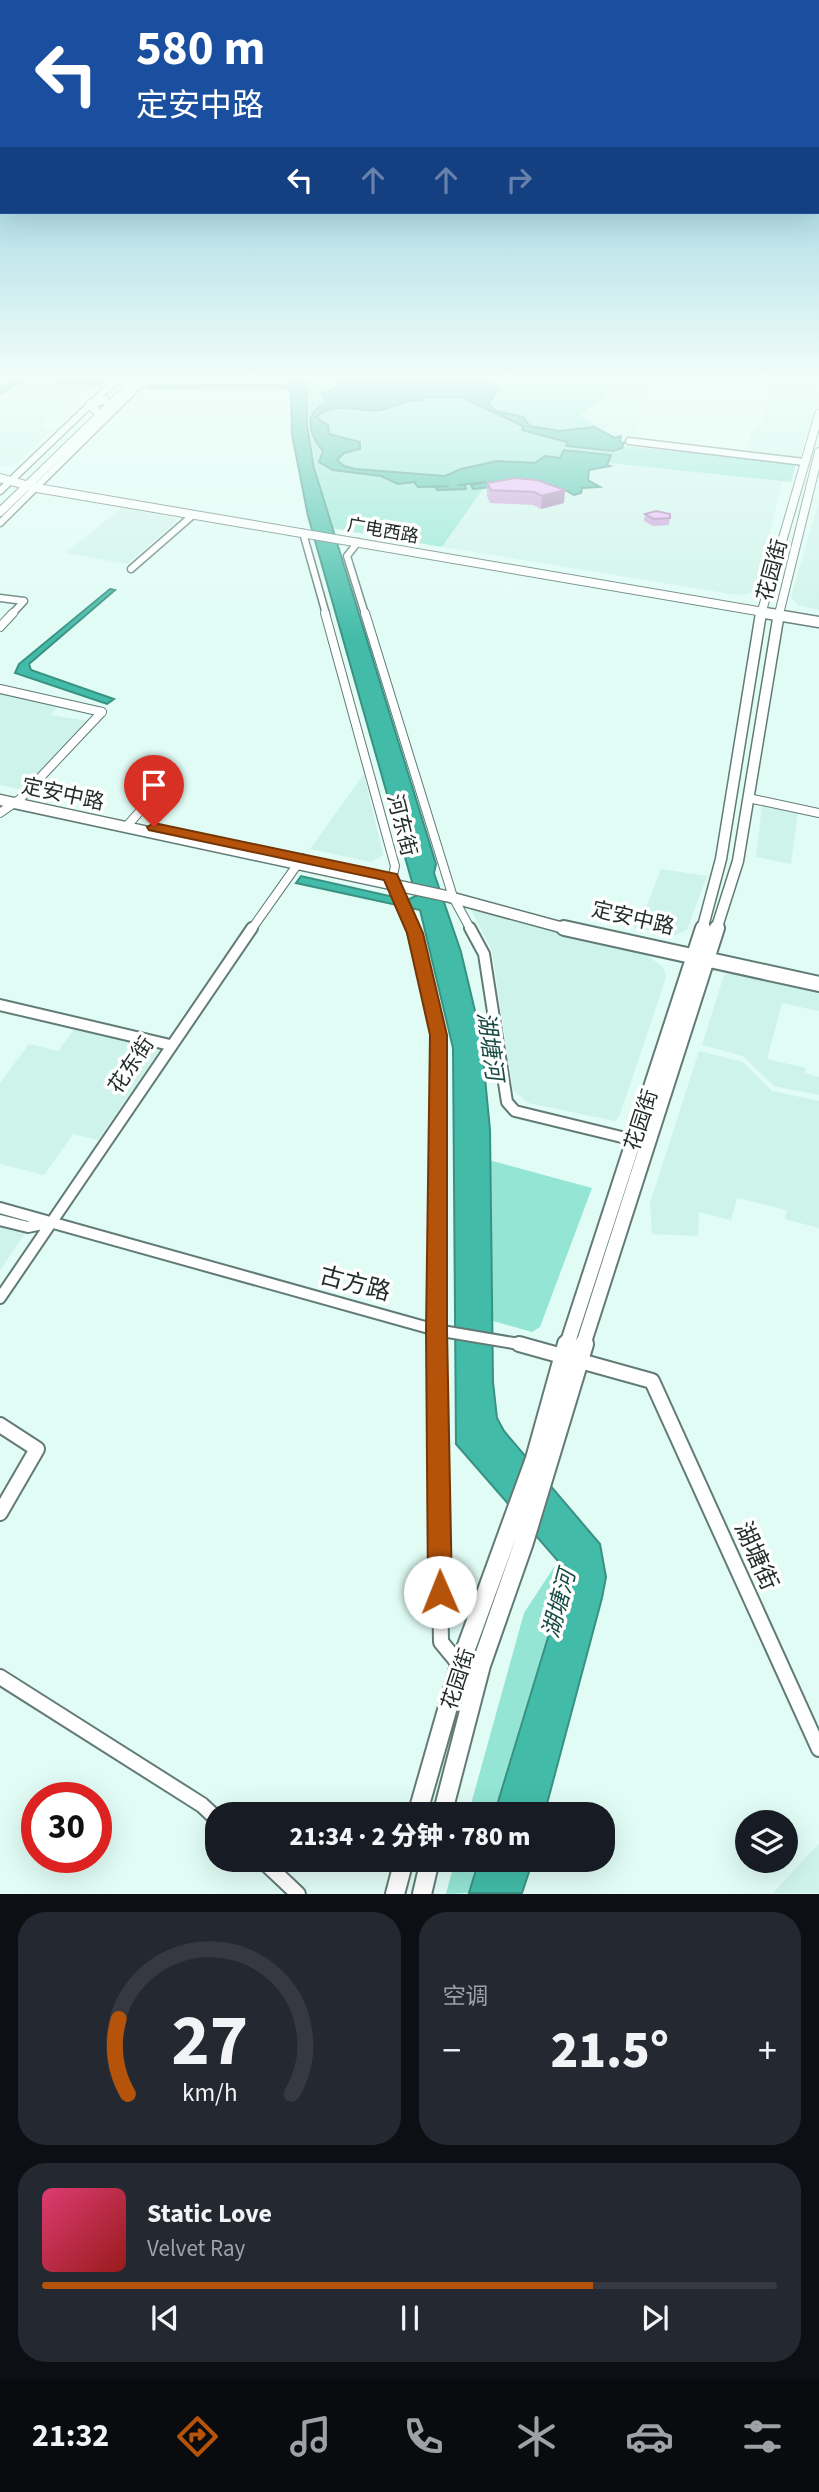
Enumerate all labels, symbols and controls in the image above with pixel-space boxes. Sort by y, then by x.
text: 580 m [136,14,265,84]
icon: left [21,28,112,119]
text: 定安中路 [136,83,264,129]
icon: left [281,161,319,199]
icon: ahead [354,161,392,199]
icon: ahead [427,161,465,199]
icon: right [500,161,538,199]
street label: 广电西路 [345,512,421,550]
street label: 花园街 [749,536,795,604]
pin [124,755,184,827]
icon: arrive [135,766,173,804]
street label: 定安中路 [19,771,107,817]
street label: 河东街 [380,791,424,859]
street label: 定安中路 [589,894,677,942]
water label: 湖塘河 [469,1010,512,1086]
street label: 花东街 [101,1030,161,1100]
street label: 花园街 [617,1085,665,1155]
street label: 古方路 [316,1258,394,1310]
street label: 湖塘街 [725,1516,787,1596]
position arrow [403,1555,477,1629]
water label: 湖塘河 [534,1563,585,1642]
street label: 花园街 [434,1644,482,1714]
speed limit sign: 30 [21,1782,112,1873]
map controls [735,1810,798,1873]
button: layers [735,1810,798,1873]
text: 21:34 · 2 分钟 · 780 m [290,1818,530,1855]
text: 空调 [443,1980,489,2013]
text: 27 [171,1990,248,2094]
text: 21.5° [550,2014,669,2088]
text: − [443,2024,461,2078]
text: + [758,2024,777,2078]
text: km/h [182,2075,237,2111]
text: Static Love [147,2195,272,2232]
text: Velvet Ray [147,2232,245,2265]
icon: previous [146,2299,184,2337]
icon: pause [391,2299,429,2337]
icon: next [636,2299,674,2337]
icon: directions [173,2412,222,2461]
icon: music [286,2412,335,2461]
icon: phone [399,2412,448,2461]
icon: climate [512,2412,561,2461]
icon: car [625,2412,674,2461]
icon: filters [738,2412,787,2461]
text: 21:32 [32,2413,109,2459]

